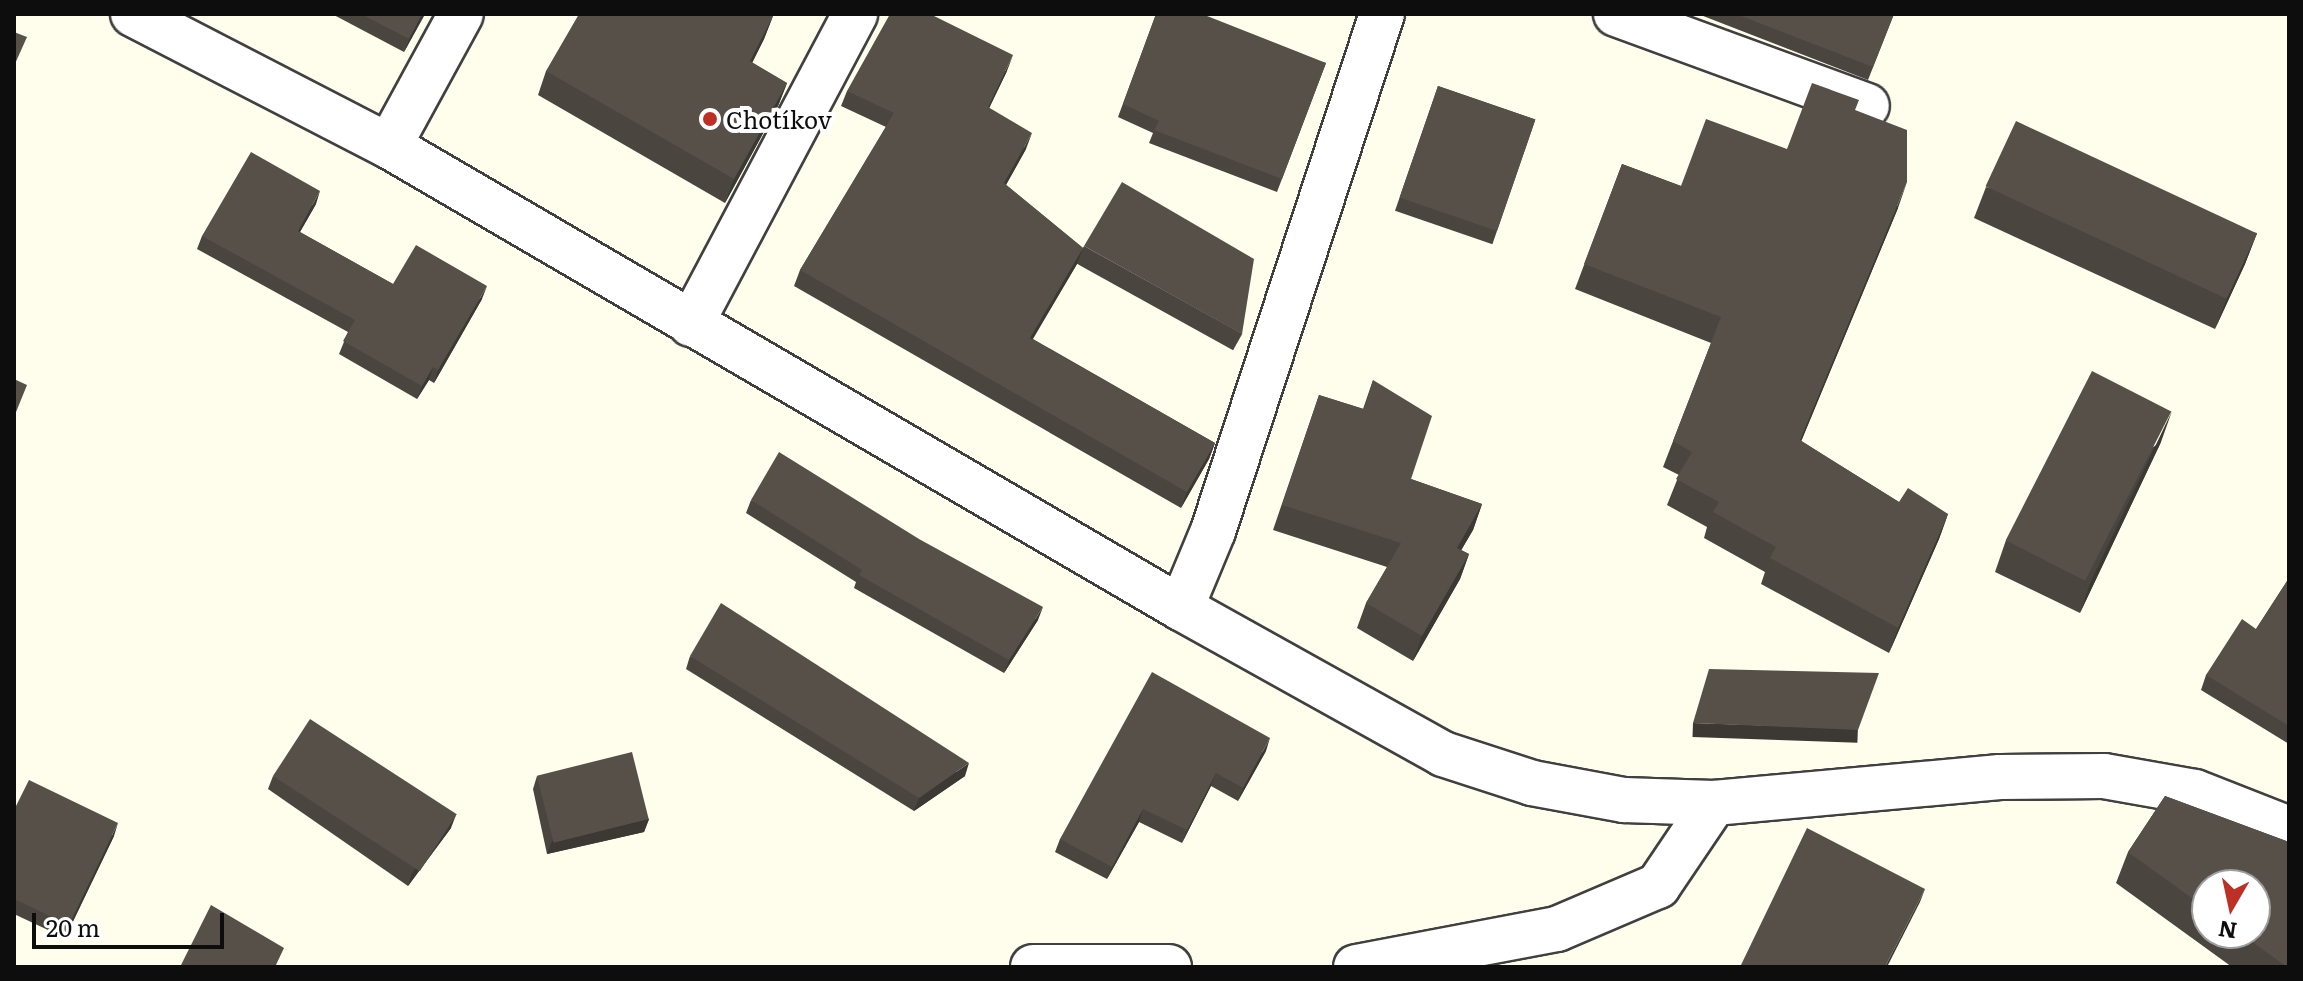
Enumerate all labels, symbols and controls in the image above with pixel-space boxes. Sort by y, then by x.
place label: Chotíkov [726,105,832,133]
marker: Chotíkov [701,110,719,128]
north arrow [2191,869,2271,949]
scale bar [36,897,228,947]
text: 20 m [46,909,100,944]
text: N [2216,913,2239,949]

